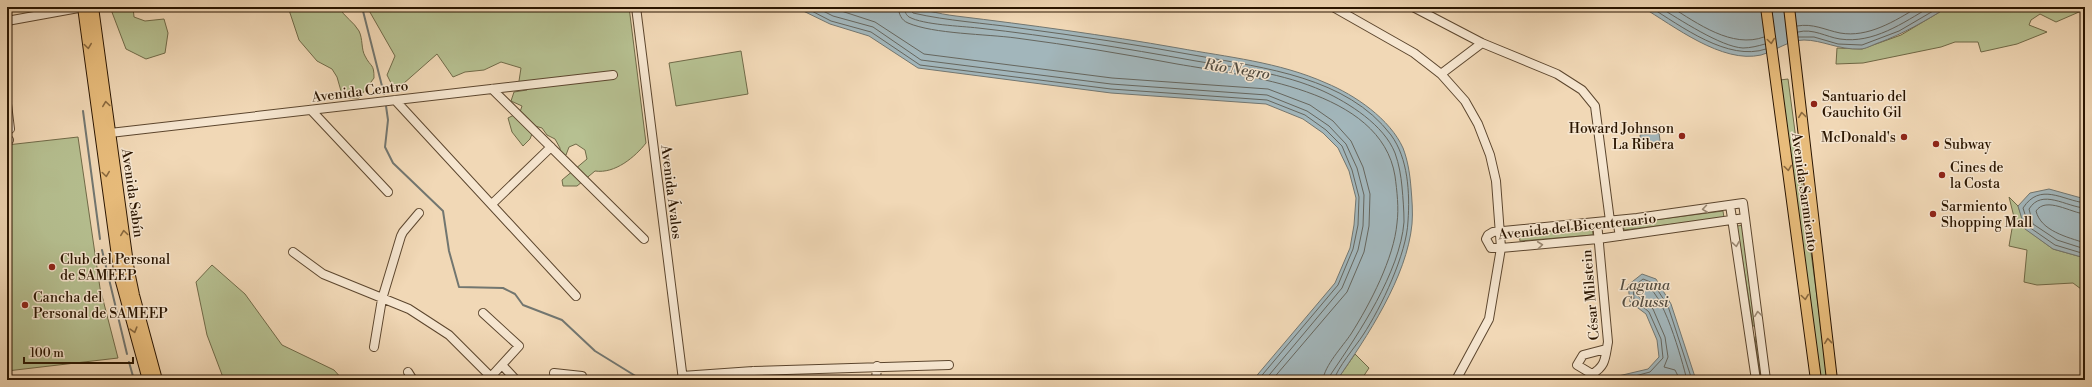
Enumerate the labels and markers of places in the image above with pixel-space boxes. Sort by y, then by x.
place label: Santuario del Gauchito Gil [1822,88,1906,122]
marker: Santuario del Gauchito Gil [1809,99,1819,109]
place label: Howard Johnson La Ribera [1569,120,1675,154]
place label: McDonald's [1821,129,1896,147]
marker: Howard Johnson La Ribera [1677,131,1687,141]
marker: McDonald's [1899,132,1909,142]
place label: Subway [1944,136,1992,154]
marker: Subway [1931,139,1941,149]
place label: Cines de la Costa [1950,159,2004,193]
marker: Cines de la Costa [1937,170,1947,180]
place label: Sarmiento Shopping Mall [1941,198,2032,232]
marker: Sarmiento Shopping Mall [1928,209,1938,219]
place label: Club del Personal de SAMEEP [60,251,170,285]
marker: Club del Personal de SAMEEP [47,262,57,272]
place label: Cancha del Personal de SAMEEP [33,289,168,323]
marker: Cancha del Personal de SAMEEP [20,300,30,310]

